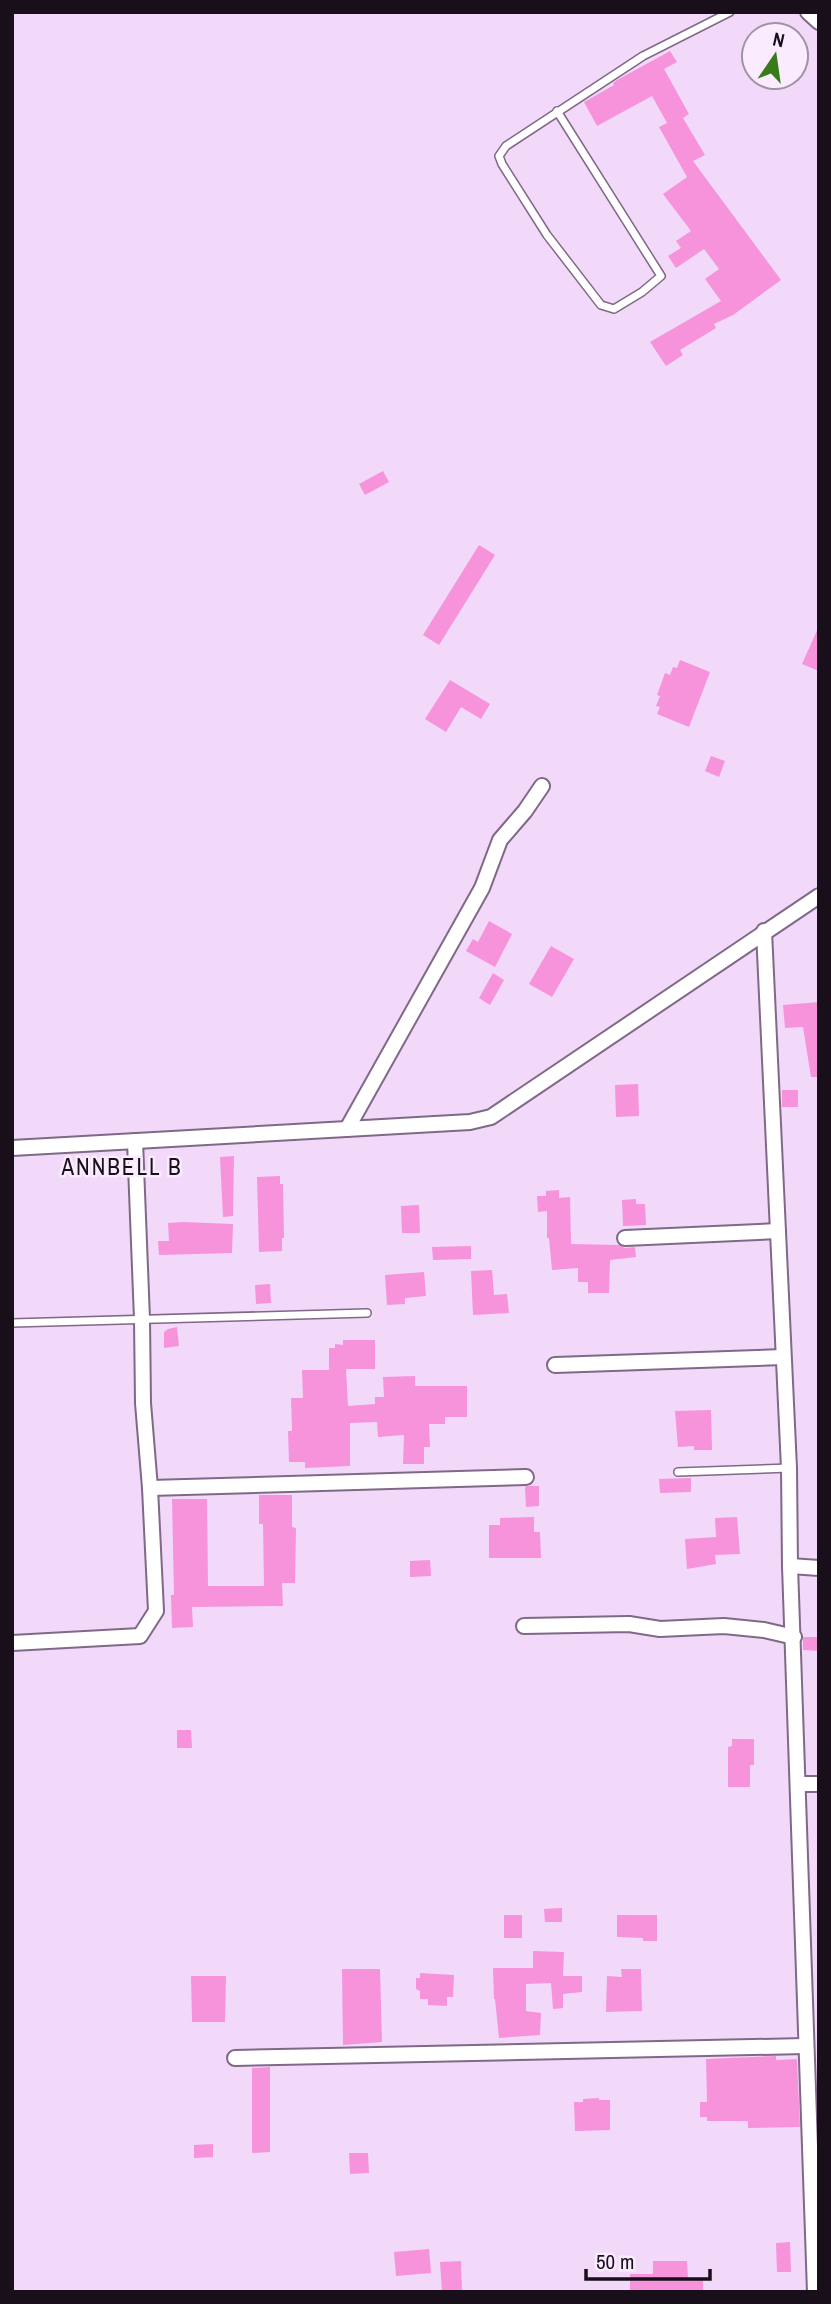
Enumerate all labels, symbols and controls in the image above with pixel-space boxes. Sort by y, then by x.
north arrow [740,21,810,91]
text: N [770,26,787,53]
district label: ANNBELL B [60,1151,183,1182]
scale bar [586,2238,710,2282]
text: 50 m [596,2247,634,2276]

